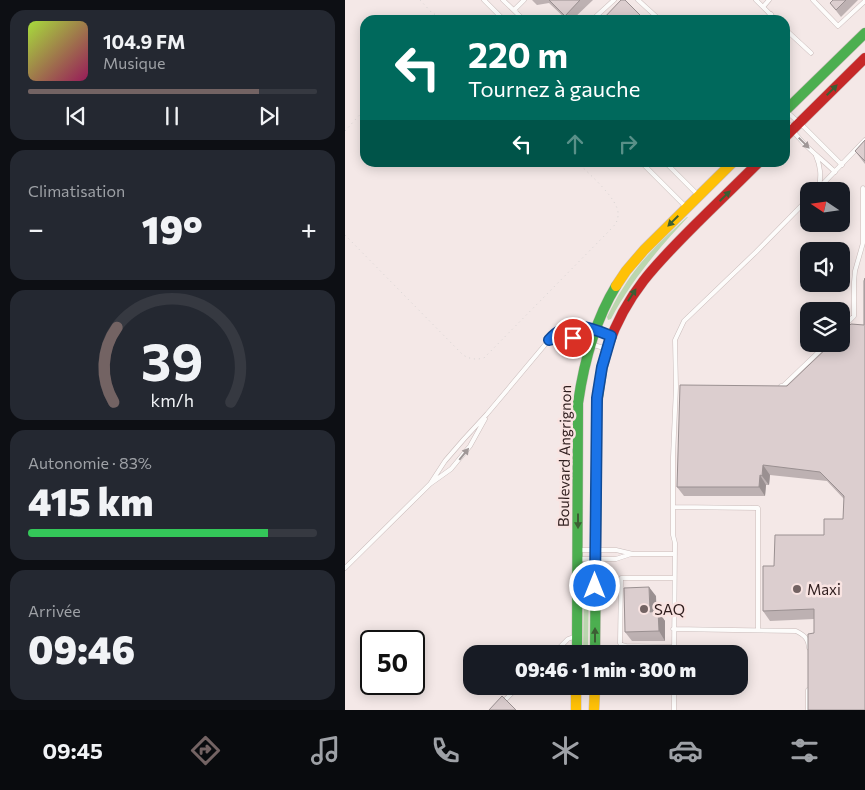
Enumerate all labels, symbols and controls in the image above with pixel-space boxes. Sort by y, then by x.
text: 104.9 FM [103,30,185,53]
text: 220 m [468,32,568,75]
icon: left [385,35,450,100]
text: Musique [103,53,165,72]
text: Tournez à gauche [468,75,640,102]
one-way arrow [826,84,838,96]
icon: previous [62,102,90,130]
icon: pause [158,102,186,130]
icon: next [255,102,283,130]
icon: left [508,130,536,158]
icon: ahead [561,130,589,158]
icon: right [614,130,642,158]
one-way arrow [797,137,809,149]
text: Climatisation [28,181,125,200]
north arrow [800,182,850,232]
map controls [800,182,850,352]
one-way arrow [718,190,730,202]
text: 19° [142,205,203,252]
text: − [28,211,44,245]
text: + [301,211,317,245]
one-way arrow [667,215,679,227]
button: sound [800,242,850,292]
one-way arrow [628,288,637,302]
button: layers [800,302,850,352]
pin [552,317,594,359]
icon: arrive [559,324,587,352]
text: 39 [141,328,204,392]
street label: Boulevard Angrignon [554,385,574,527]
text: km/h [151,389,194,411]
one-way arrow [458,447,469,460]
text: Autonomie · 83% [28,453,152,472]
text: 415 km [28,477,153,524]
one-way arrow [573,513,581,529]
position arrow [568,559,620,611]
place label: Maxi [807,580,841,598]
marker: Maxi [791,583,803,595]
place label: SAQ [654,600,685,618]
text: Arrivée [28,601,81,620]
marker: SAQ [638,603,650,615]
text: 09:46 [28,625,135,672]
one-way arrow [591,627,599,643]
speed limit sign: 50 [360,630,425,695]
text: 09:46 · 1 min · 300 m [515,658,696,681]
icon: directions [188,733,223,768]
icon: music [308,733,343,768]
icon: phone [428,733,463,768]
icon: climate [548,733,583,768]
icon: car [668,733,703,768]
icon: filters [787,733,822,768]
text: 09:45 [42,737,103,764]

